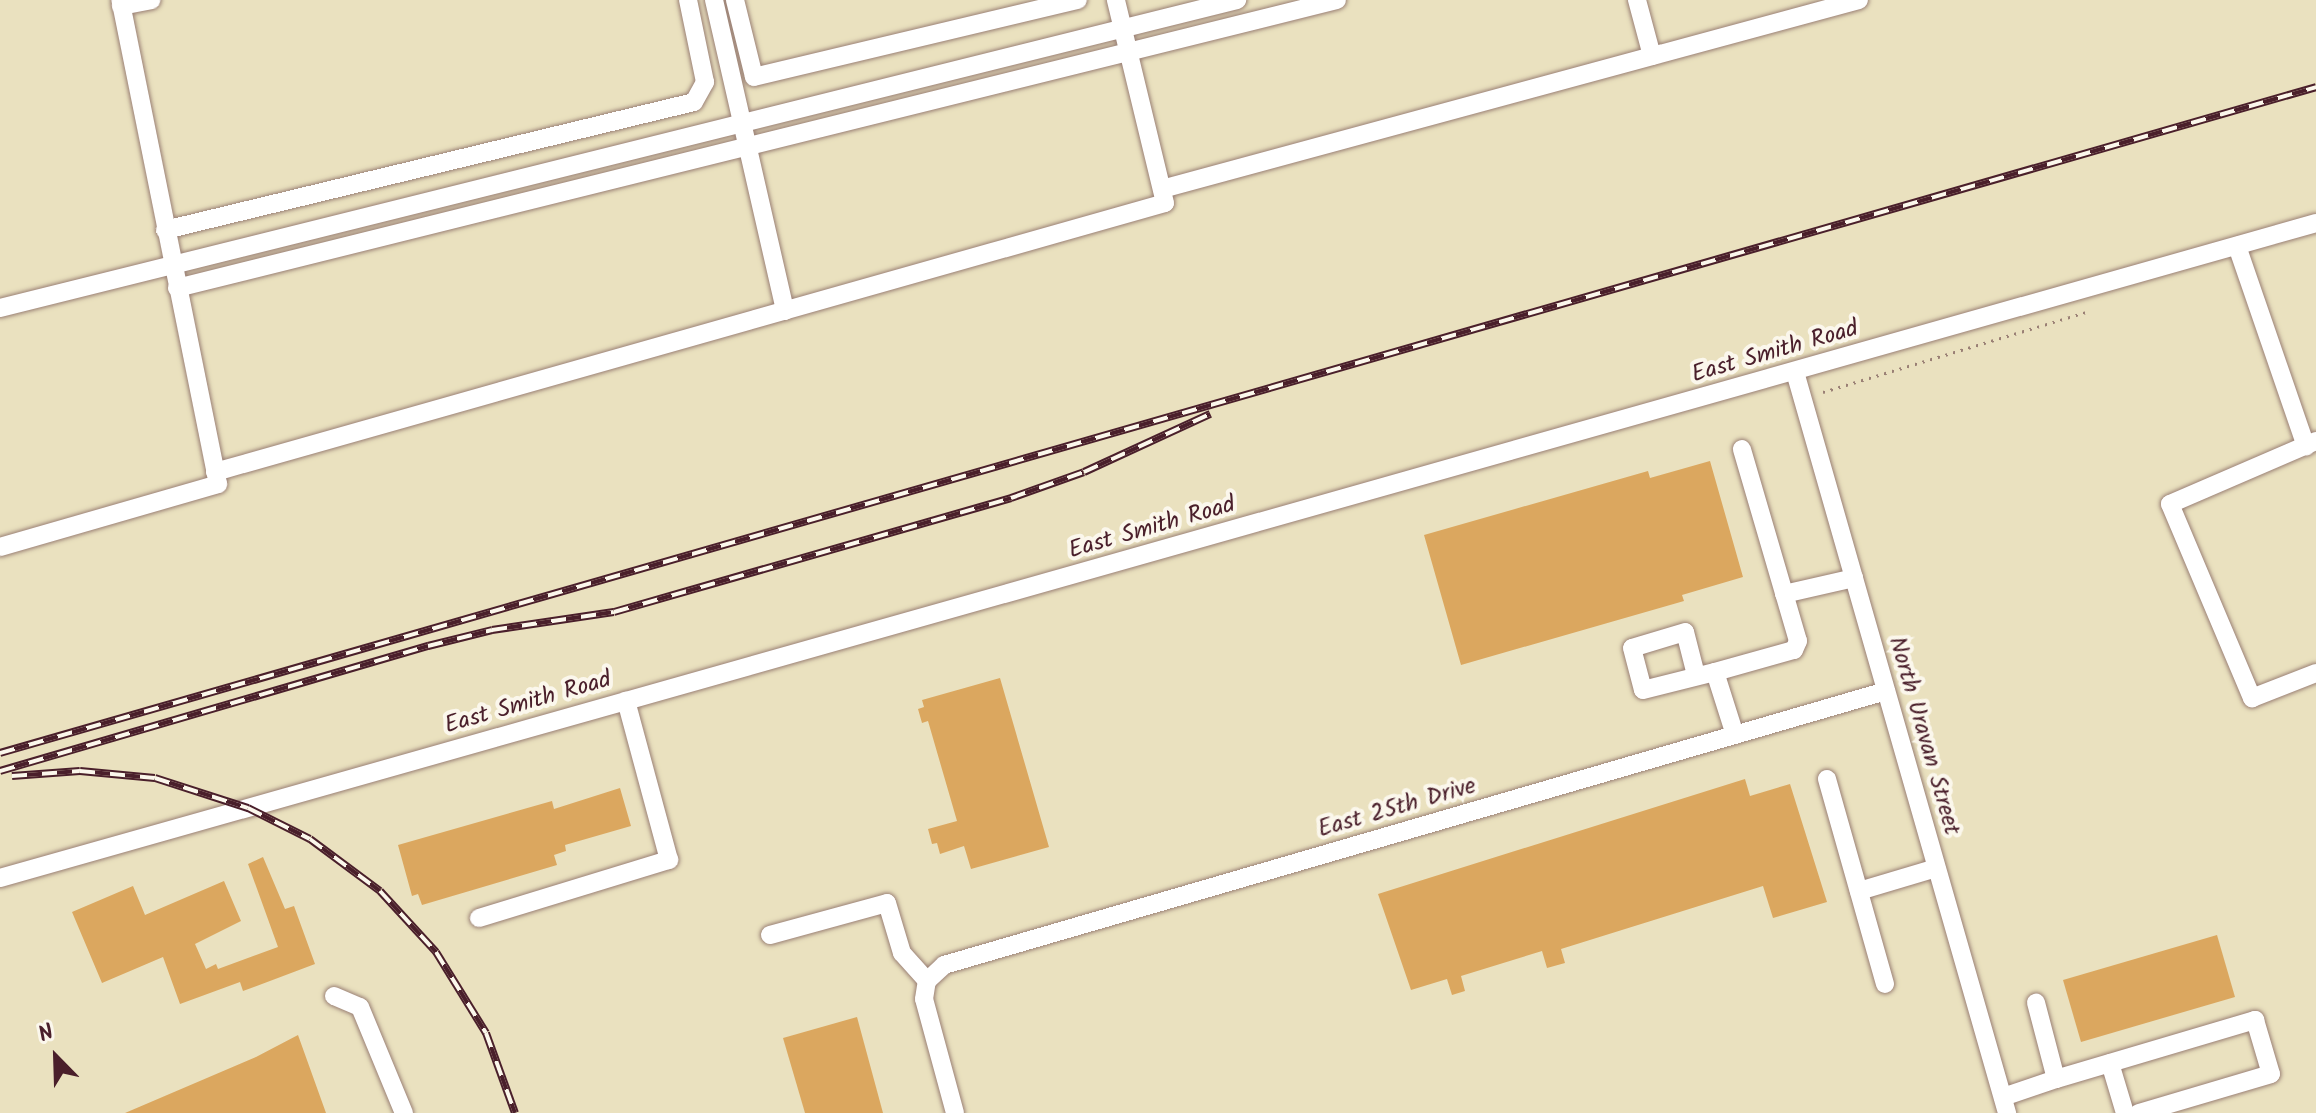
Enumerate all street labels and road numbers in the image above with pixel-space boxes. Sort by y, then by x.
street label: East Smith Road [1688,314,1862,390]
street label: East Smith Road [1065,490,1239,566]
street label: North Uravan Street [1882,633,1966,839]
street label: East Smith Road [441,665,615,741]
street label: East 25th Drive [1315,772,1479,844]

